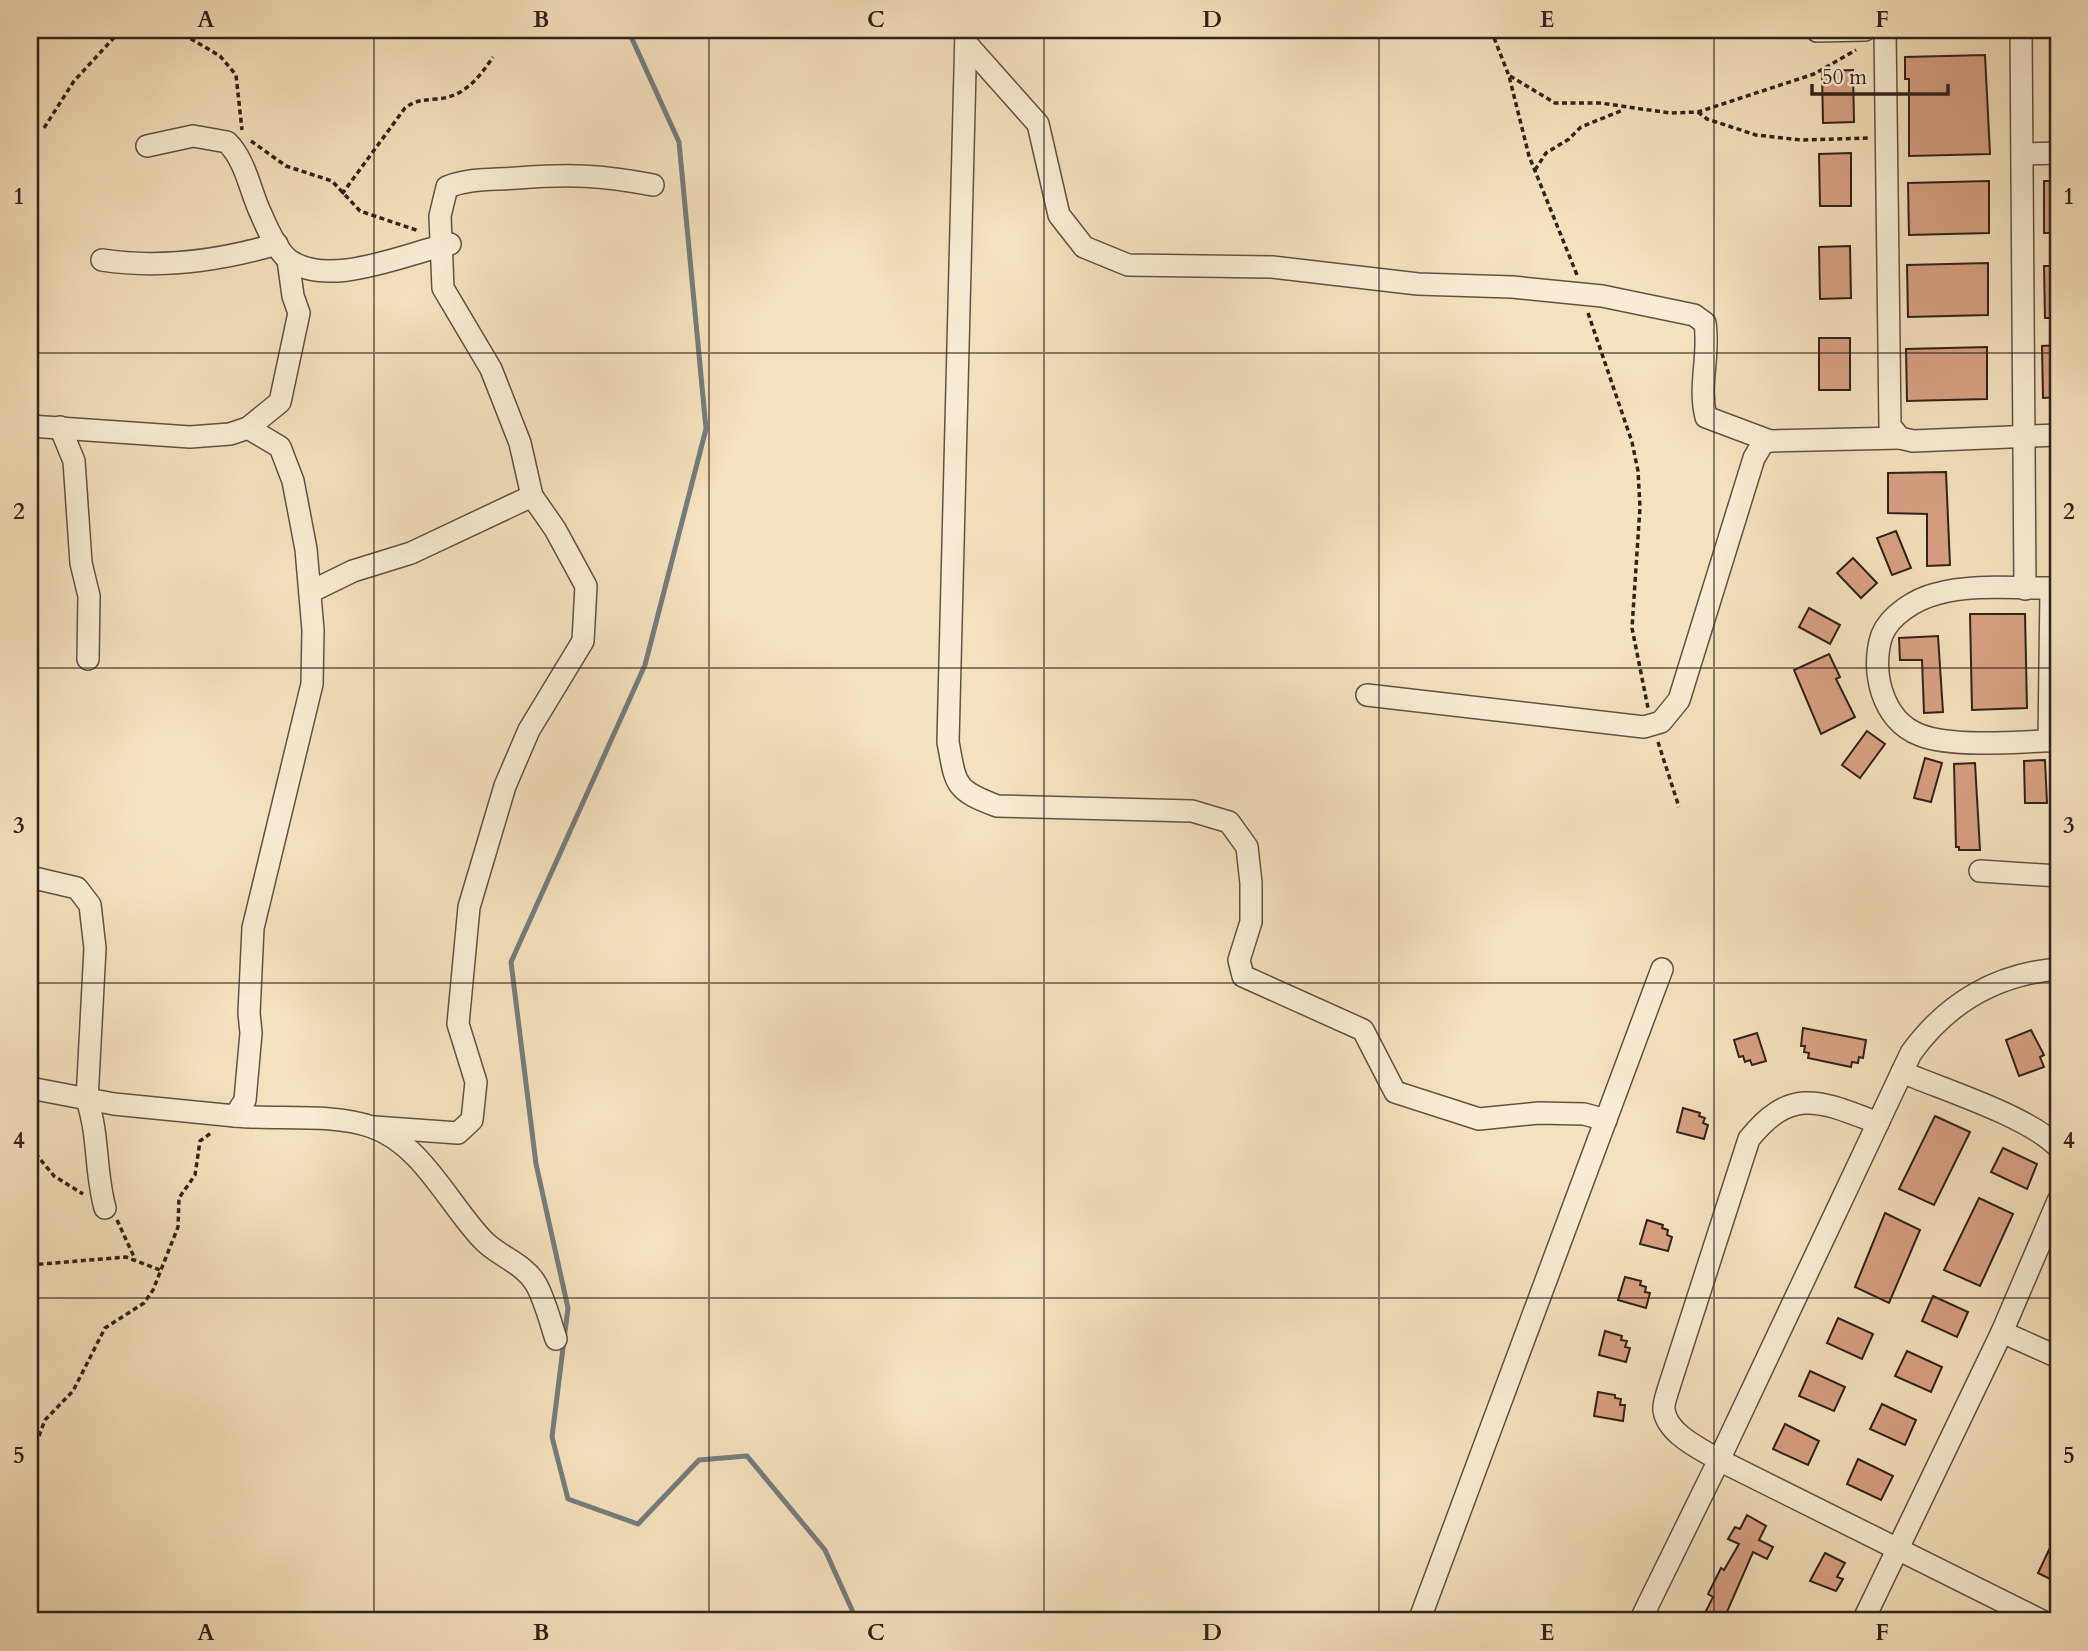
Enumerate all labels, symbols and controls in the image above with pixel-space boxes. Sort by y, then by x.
text: A [197,4,215,35]
text: B [533,4,549,35]
text: C [867,4,885,35]
text: D [1202,4,1222,35]
text: E [1540,4,1554,35]
text: F [1875,4,1889,35]
scale bar [1812,52,1948,96]
text: 50 m [1822,63,1867,92]
text: 1 [13,181,25,212]
text: 1 [2063,181,2075,212]
text: 2 [13,496,25,527]
text: 2 [2063,496,2075,527]
text: 3 [13,810,25,841]
text: 3 [2063,810,2075,841]
text: 4 [13,1125,25,1156]
text: 4 [2063,1125,2075,1156]
text: 5 [13,1440,25,1471]
text: 5 [2063,1440,2075,1471]
text: A [197,1617,215,1648]
text: B [533,1617,549,1648]
text: C [867,1617,885,1648]
text: D [1202,1617,1222,1648]
text: E [1540,1617,1554,1648]
text: F [1875,1617,1889,1648]

